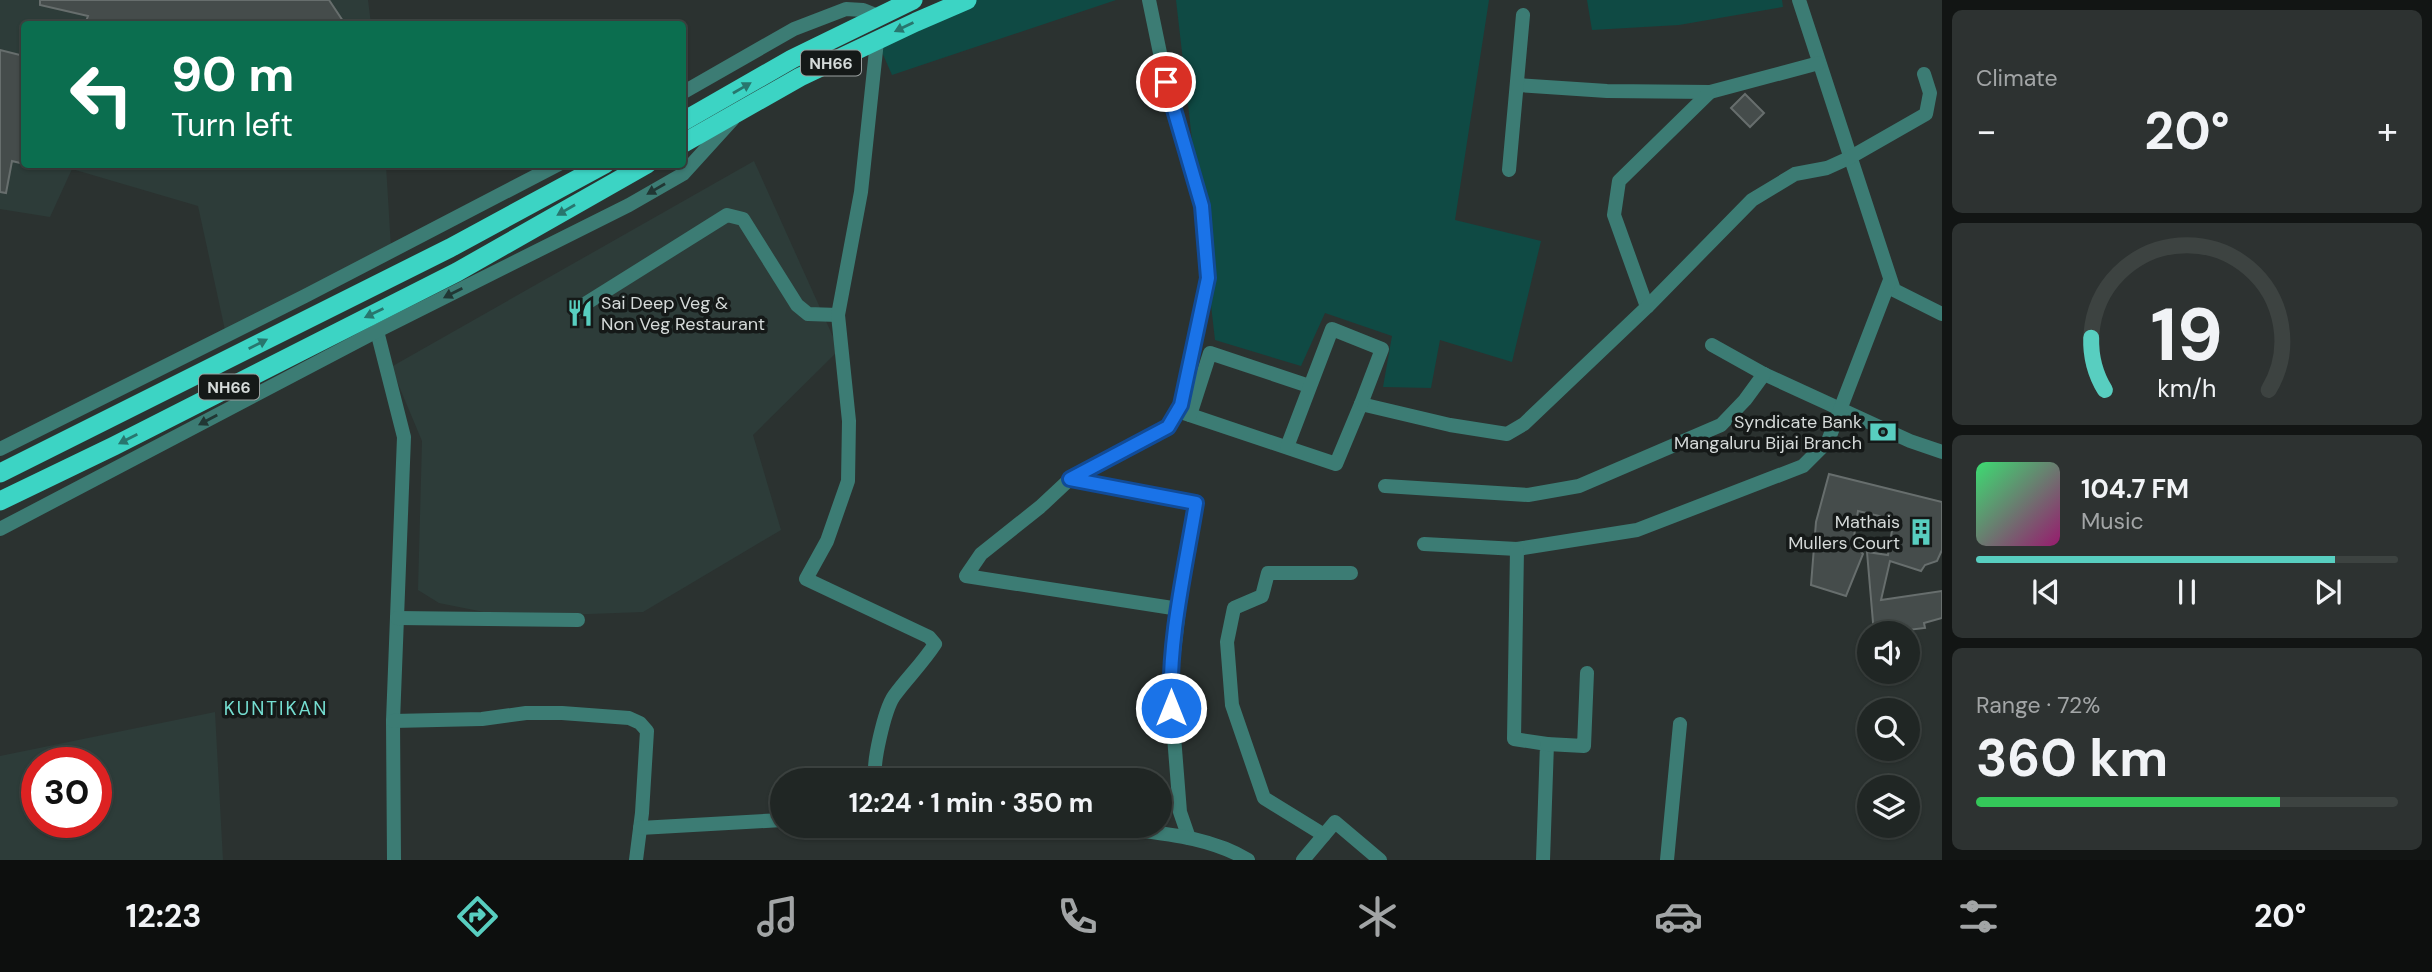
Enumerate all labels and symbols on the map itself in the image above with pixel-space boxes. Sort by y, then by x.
one-way arrow [894,22,914,33]
road number: NH66 [801,50,861,76]
pin [1136,52,1196,112]
one-way arrow [732,82,751,95]
one-way arrow [646,183,665,195]
one-way arrow [556,204,575,216]
one-way arrow [443,287,463,298]
place label: Sai Deep Veg & Non Veg Restaurant [601,291,765,336]
restaurant icon: Sai Deep Veg & Non Veg Restaurant [565,298,595,328]
one-way arrow [364,308,384,319]
one-way arrow [248,338,268,349]
road number: NH66 [199,374,259,400]
place label: Syndicate Bank Mangaluru Bijai Branch [1674,410,1862,455]
one-way arrow [198,414,218,425]
bank icon: Syndicate Bank Mangaluru Bijai Branch [1868,417,1898,447]
one-way arrow [118,433,138,445]
place label: Mathais Mullers Court [1788,510,1900,555]
building icon: Mathais Mullers Court [1906,517,1936,547]
position arrow [1134,671,1208,745]
district label: KUNTIKAN [224,696,328,721]
speed limit sign: 30 [21,747,112,838]

